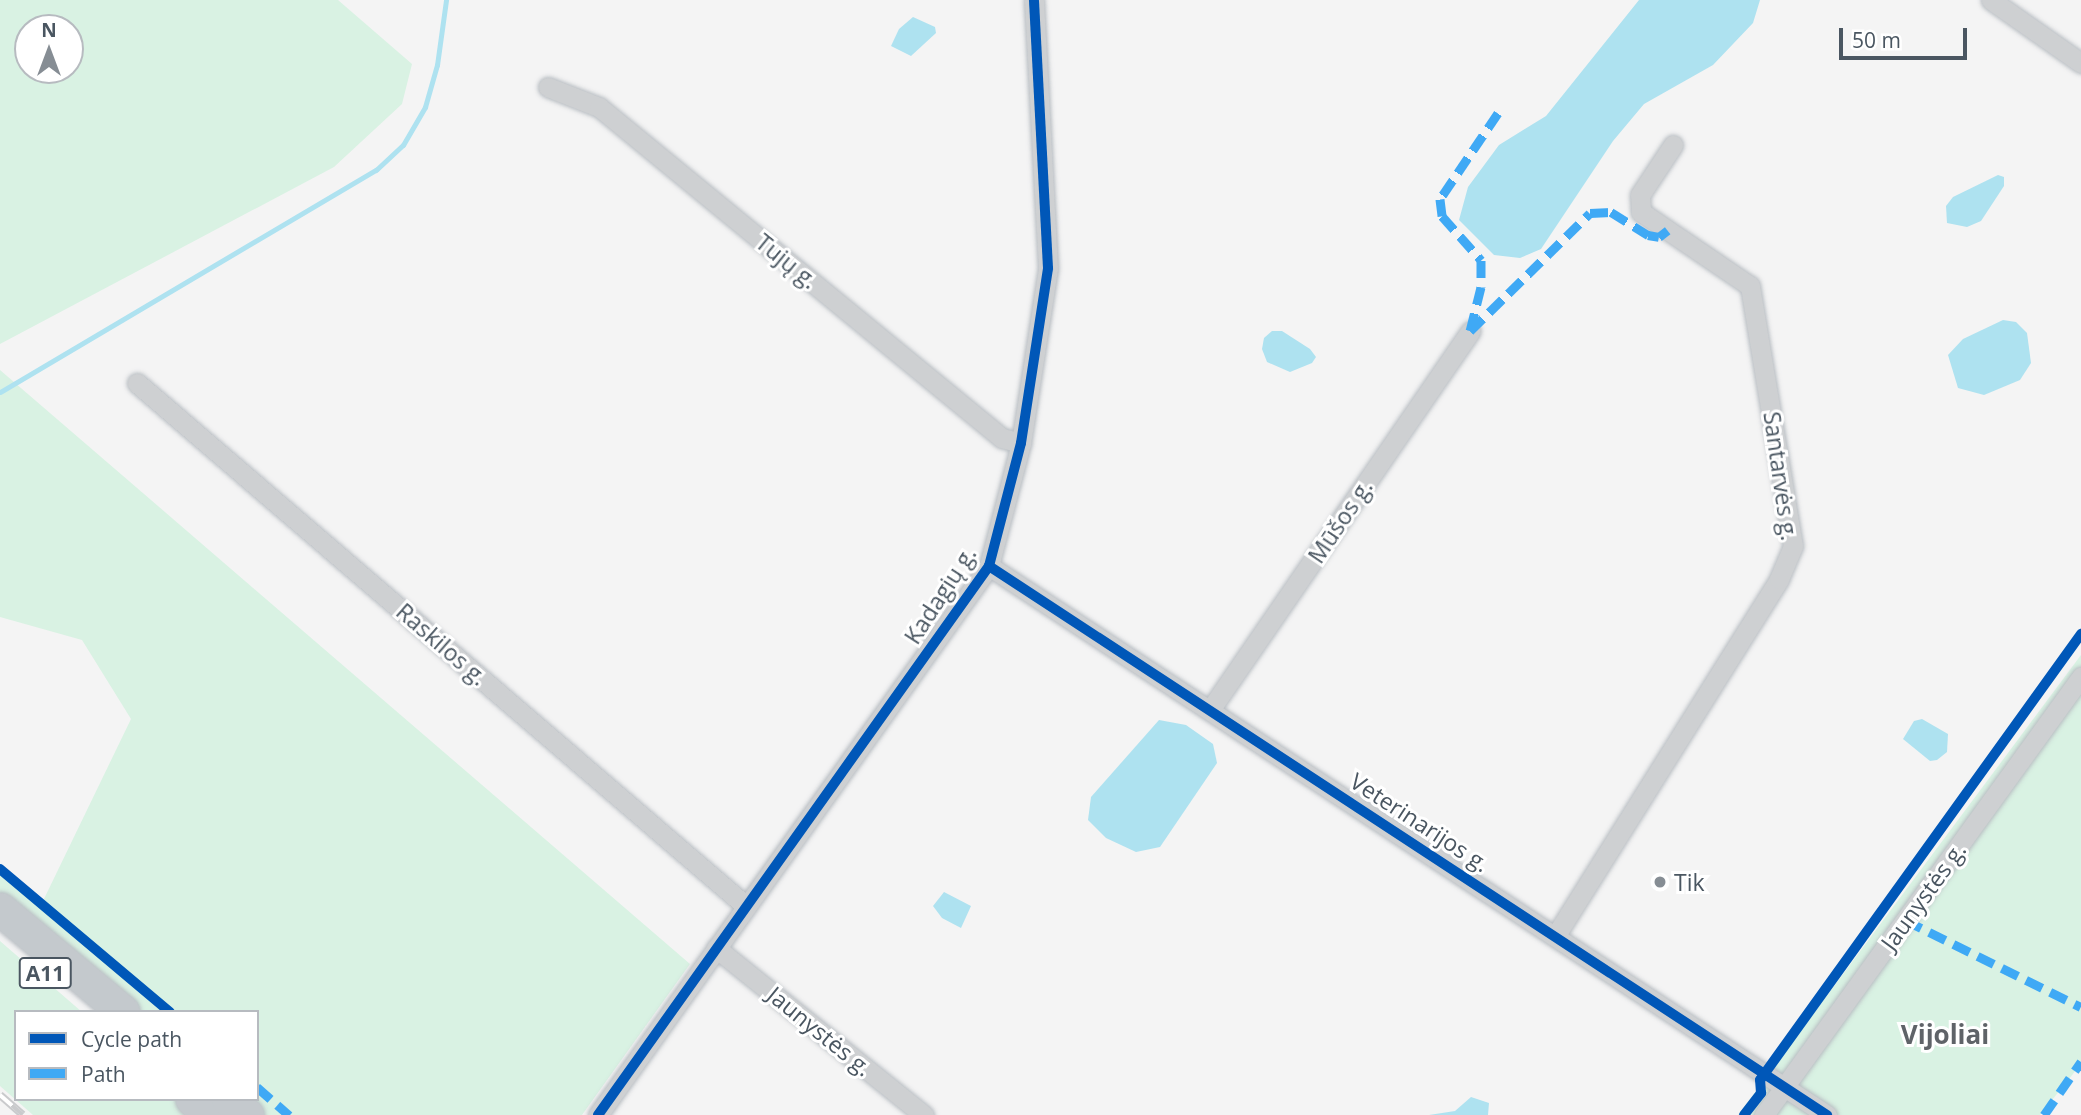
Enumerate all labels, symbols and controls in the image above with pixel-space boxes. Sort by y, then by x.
north arrow [14,14,84,84]
scale bar [1843,14,1971,58]
text: N [41,17,57,43]
text: 50 m [1852,26,1901,54]
street label: Tujų g. [751,228,823,294]
street label: Santarvės g. [1758,410,1804,542]
street label: Mūšos g. [1302,474,1378,568]
street label: Kadagių g. [898,541,982,649]
street label: Raskilos g. [391,597,493,691]
street label: Veterinarijos g. [1345,767,1495,877]
street label: Jaunystės g. [1875,837,1971,955]
place label: Tik [1674,868,1705,896]
marker: Tik [1652,874,1668,890]
road number: A11 [17,956,73,990]
street label: Jaunystės g. [762,981,878,1081]
legend [14,1010,259,1101]
district label: Vijoliai [1901,1019,1989,1051]
text: Cycle path [81,1025,182,1053]
text: Path [81,1060,126,1088]

